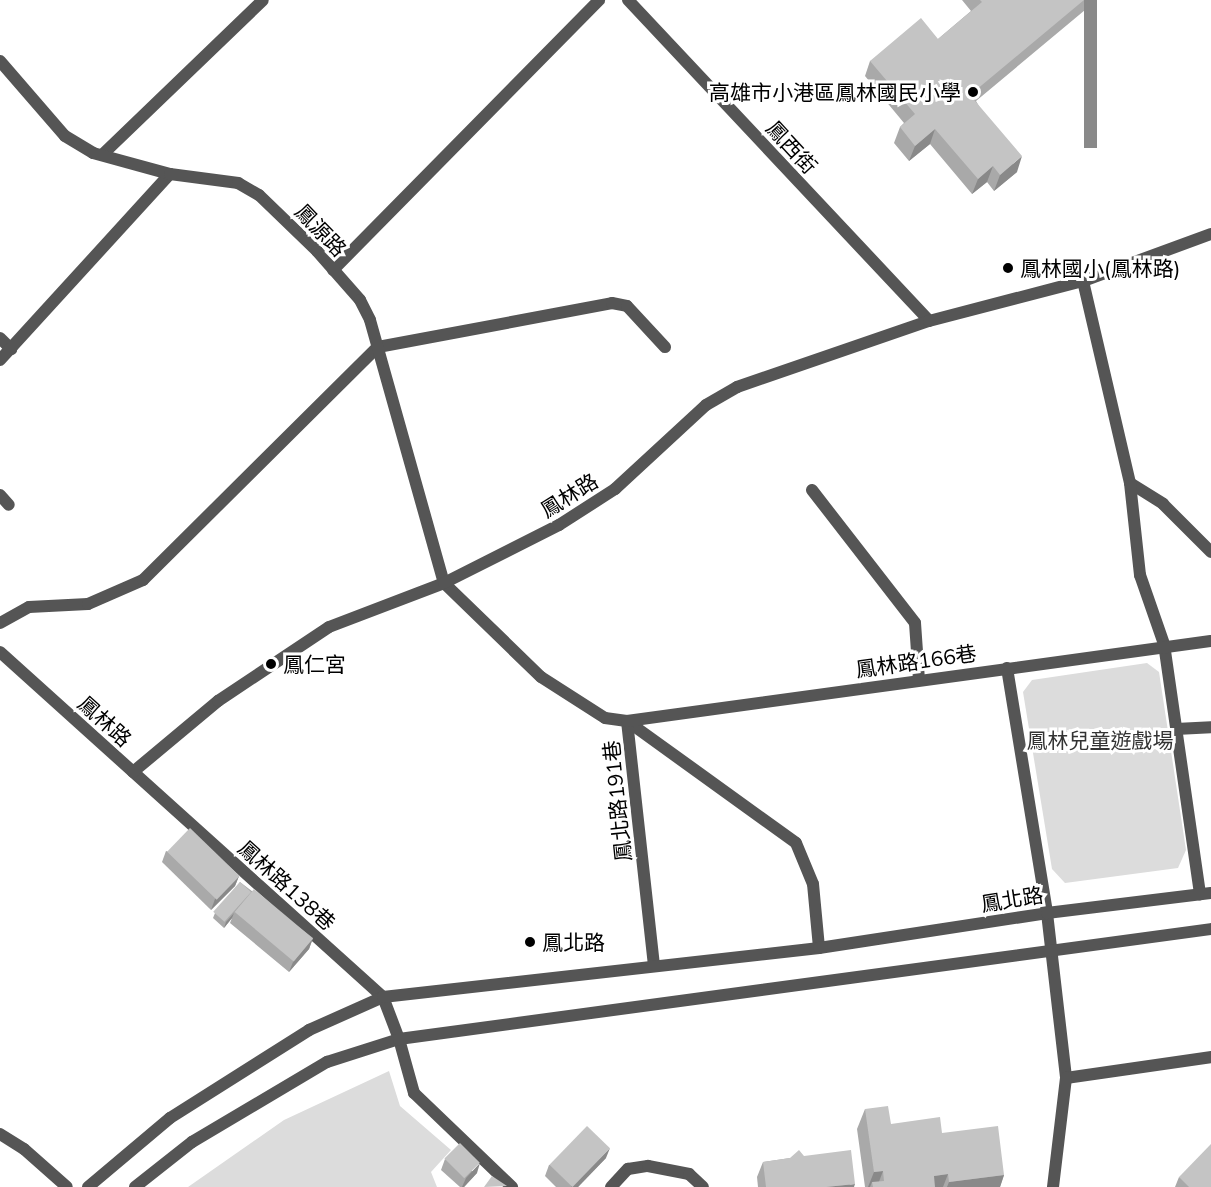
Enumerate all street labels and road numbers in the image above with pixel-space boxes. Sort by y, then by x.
street label: 鳳西街 [761,115,823,179]
street label: 鳳源路 [290,199,352,261]
street label: 鳳林路 [536,468,602,522]
street label: 鳳林路166巷 [854,640,978,682]
street label: 鳳林路 [73,691,137,751]
street label: 鳳北路191巷 [598,739,636,863]
street label: 鳳林路138巷 [233,835,341,935]
street label: 鳳北路 [979,882,1045,916]

